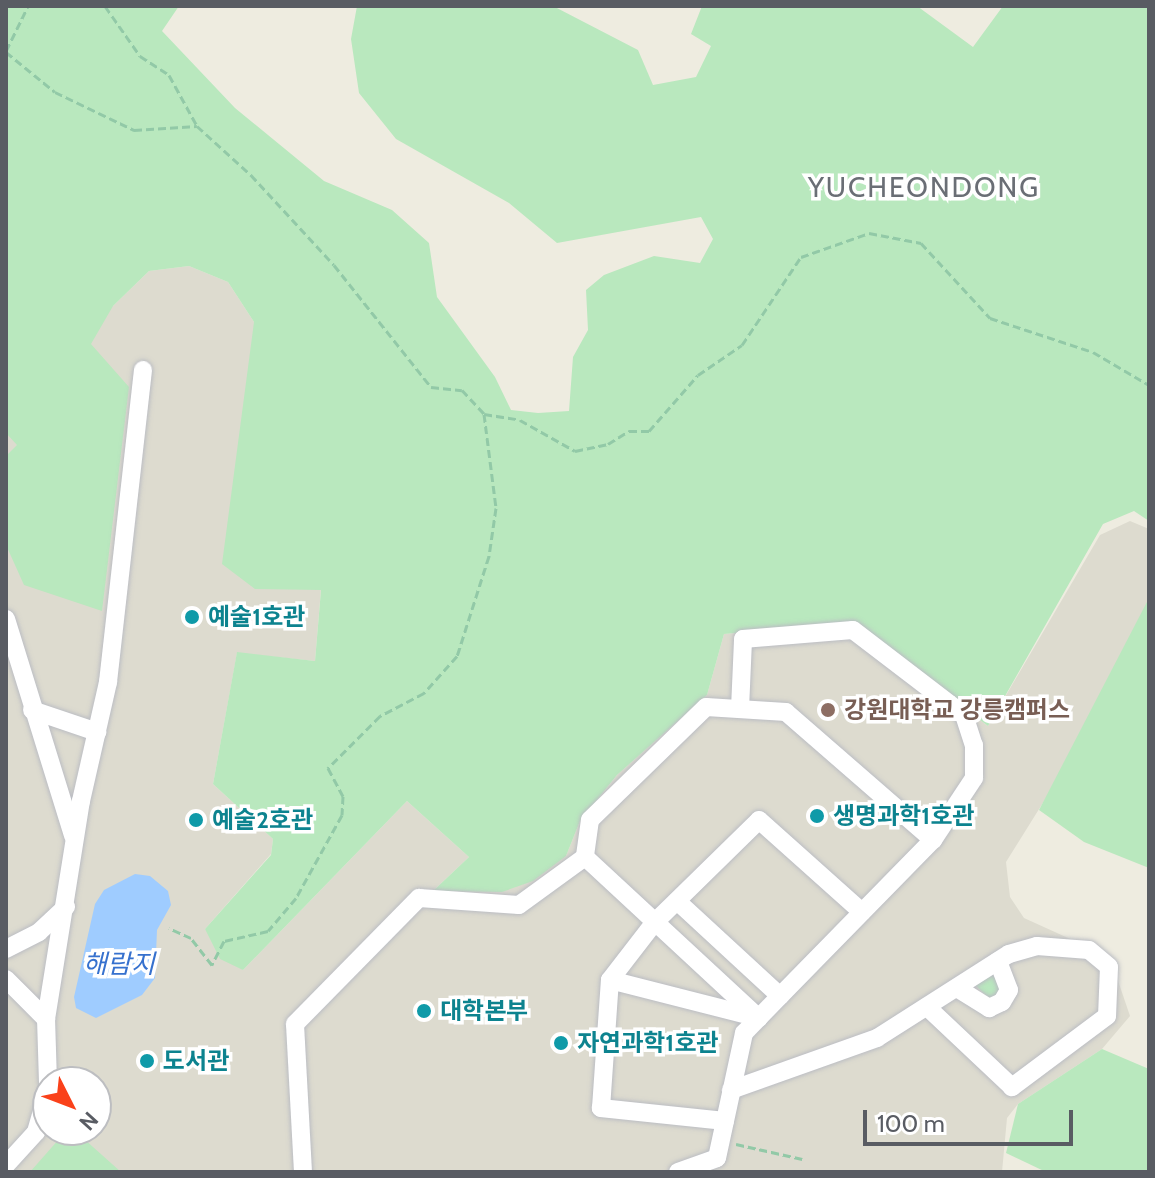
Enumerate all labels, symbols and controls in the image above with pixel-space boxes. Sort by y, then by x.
district label: YUCHEONDONG [808,170,1040,204]
place label: 예술1호관 [208,603,305,631]
marker: 예술1호관 [183,608,201,626]
place label: 강원대학교 강릉캠퍼스 [844,696,1070,724]
marker: 강원대학교 강릉캠퍼스 [819,701,837,719]
place label: 생명과학1호관 [833,802,974,830]
place label: 예술2호관 [212,806,313,834]
marker: 생명과학1호관 [808,807,826,825]
marker: 예술2호관 [187,811,205,829]
water label: 해람지 [83,949,155,981]
place label: 대학본부 [440,997,528,1025]
marker: 대학본부 [415,1002,433,1020]
place label: 자연과학1호관 [577,1029,718,1057]
marker: 자연과학1호관 [552,1034,570,1052]
place label: 도서관 [163,1047,229,1075]
marker: 도서관 [138,1052,156,1070]
north arrow [32,1066,112,1146]
scale bar [867,1094,1077,1144]
text: N [73,1106,104,1136]
text: 100 m [877,1109,945,1138]

